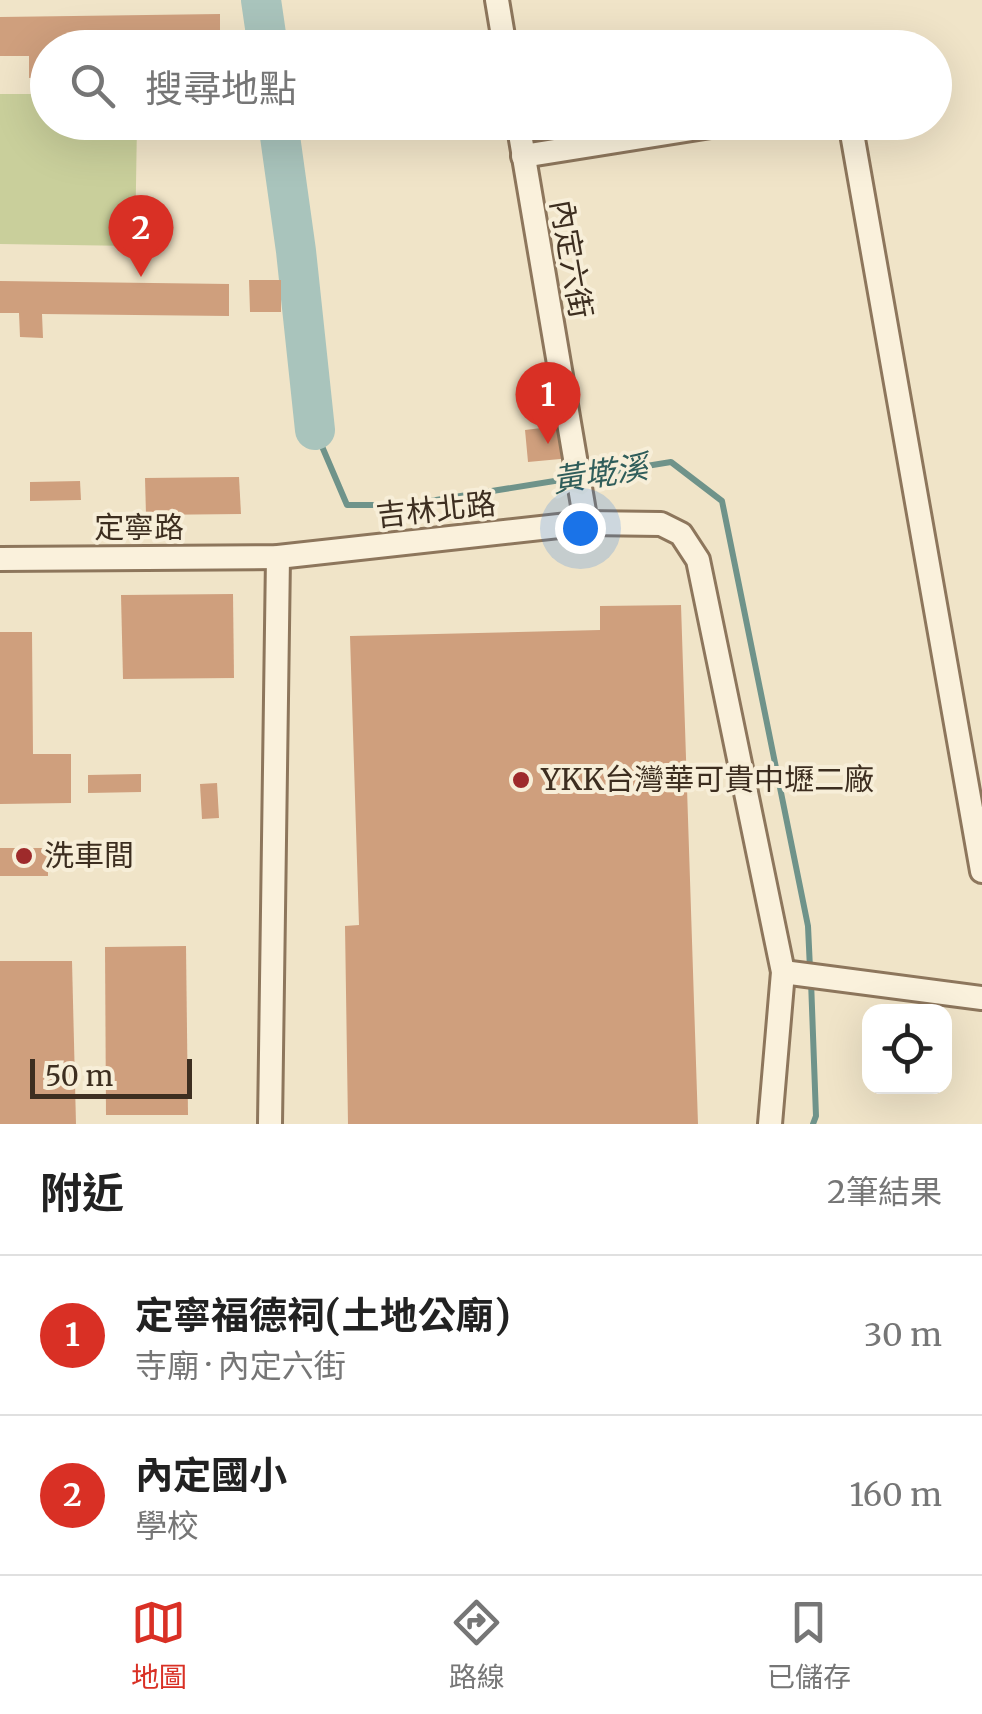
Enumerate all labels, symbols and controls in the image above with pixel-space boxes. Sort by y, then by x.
search box [30,30,952,140]
icon: search [65,58,120,113]
text: 搜尋地點 [145,65,297,112]
pin: 2 [108,194,174,277]
street label: 內定六街 [543,196,601,321]
pin: 1 [516,362,580,444]
water label: 黃墘溪 [549,446,654,501]
street label: 吉林北路 [374,484,498,534]
your location [555,503,606,554]
street label: 定寧路 [94,508,184,546]
place label: YKK台灣華可貴中壢二廠 [540,760,874,798]
marker: YKK台灣華可貴中壢二廠 [510,769,532,791]
place label: 洗車間 [44,836,134,874]
marker: 洗車間 [13,845,35,867]
map controls [862,1004,952,1094]
button: locate [862,1004,952,1094]
scale bar [30,1054,192,1098]
text: 50 m [45,1058,113,1094]
text: 附近 [40,1167,124,1219]
text: 2筆結果 [827,1172,942,1212]
text: 定寧福德祠(土地公廟) [135,1292,511,1339]
text: 1 [65,1315,80,1355]
text: 30 m [864,1315,942,1355]
text: 寺廟 · 內定六街 [135,1346,346,1386]
text: 內定國小 [135,1452,287,1499]
text: 2 [63,1475,82,1515]
text: 160 m [850,1475,942,1515]
text: 學校 [135,1506,199,1546]
tab: 地圖 [131,1595,187,1695]
tab: 路線 [449,1595,505,1695]
tab: 已儲存 [767,1595,851,1695]

